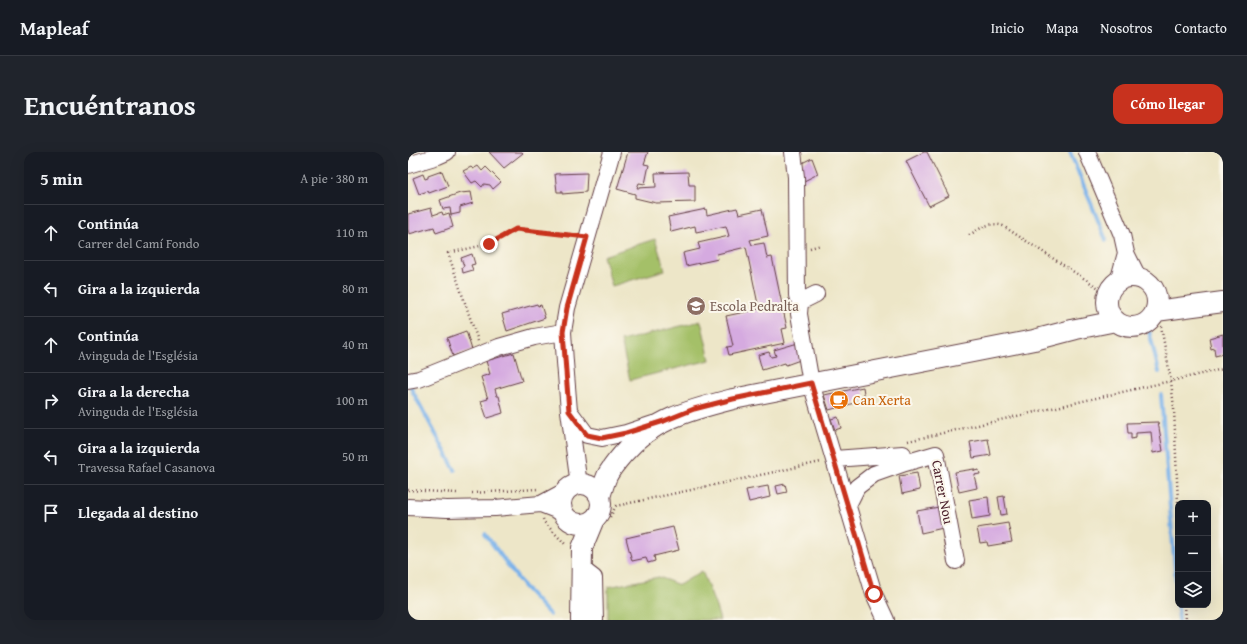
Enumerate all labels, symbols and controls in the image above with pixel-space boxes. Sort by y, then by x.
text: Mapleaf [20,14,89,42]
text: Inicio [991,18,1024,38]
text: Mapa [1046,18,1078,38]
text: Nosotros [1100,18,1153,38]
text: Contacto [1175,18,1227,38]
text: Encuéntranos [24,84,196,125]
button: Cómo llegar [1113,84,1223,124]
text: 5 min [40,166,82,191]
text: A pie · 380 m [300,169,368,188]
text: Continúa [78,213,139,234]
icon: ahead [40,222,62,244]
text: 110 m [336,223,368,242]
text: Carrer del Camí Fondo [78,234,199,253]
route end [480,235,498,253]
icon: left [40,278,62,300]
text: Gira a la izquierda [78,278,200,299]
text: 80 m [342,279,368,298]
school or university icon: Escola Pedralta [685,295,707,317]
place label: Escola Pedralta [710,296,799,316]
text: Continúa [78,325,139,346]
icon: ahead [40,334,62,356]
text: 40 m [342,335,368,354]
text: Avinguda de l'Església [78,346,198,365]
text: Gira a la derecha [78,381,189,402]
cafe icon: Can Xerta [828,389,850,411]
icon: right [40,390,62,412]
place label: Can Xerta [853,390,911,410]
text: 100 m [336,391,368,410]
text: Avinguda de l'Església [78,402,198,421]
text: Gira a la izquierda [78,437,200,458]
icon: left [40,446,62,468]
text: 50 m [342,447,368,466]
text: Travessa Rafael Casanova [78,458,215,477]
street label: Carrer Nou [927,458,959,526]
map controls [1175,500,1211,608]
button: + [1175,500,1211,536]
icon: arrive [40,502,62,524]
text: Llegada al destino [78,502,198,523]
button: − [1175,536,1211,572]
button: layers [1175,572,1211,608]
route start [865,585,883,603]

